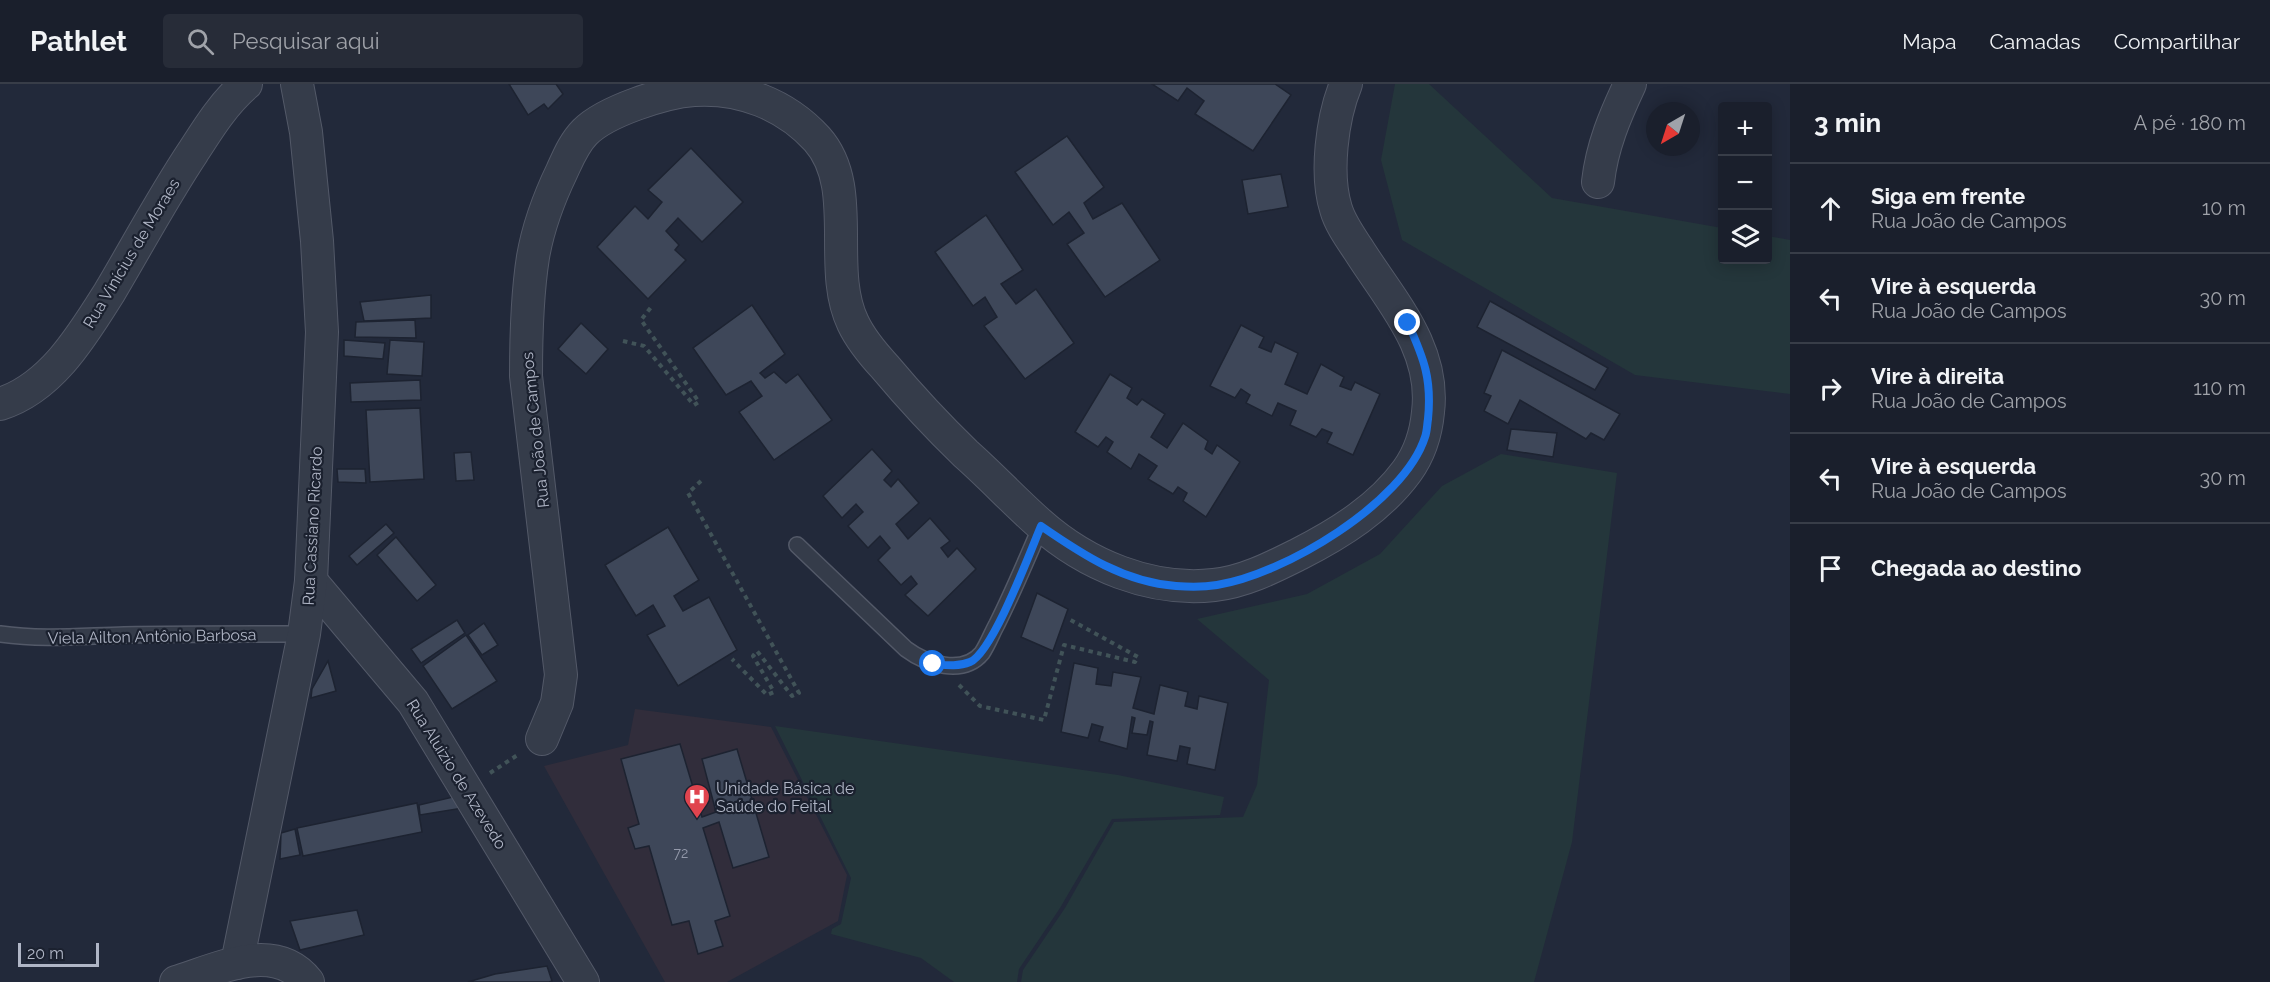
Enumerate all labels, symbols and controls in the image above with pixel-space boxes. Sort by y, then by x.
search box [163,14,583,68]
text: Pathlet [30,25,127,58]
icon: search [184,25,217,58]
text: Pesquisar aqui [232,28,379,54]
text: Mapa [1902,29,1956,54]
text: Camadas [1989,29,2081,54]
text: Compartilhar [2114,29,2240,54]
north arrow [1646,102,1700,156]
map controls [1718,102,1772,264]
button: + [1718,102,1772,156]
text: 3 min [1814,108,1881,138]
text: A pé · 180 m [2134,111,2246,135]
button: − [1718,156,1772,210]
street label: Rua Vinícius de Moraes [79,175,184,331]
text: Siga em frente [1871,183,2025,209]
icon: ahead [1814,192,1847,225]
text: 10 m [2202,196,2246,220]
text: Rua João de Campos [1871,209,2067,233]
button: layers [1718,210,1772,264]
text: Vire à esquerda [1871,273,2036,299]
icon: left [1814,282,1847,315]
text: 30 m [2200,286,2246,310]
text: Rua João de Campos [1871,299,2067,323]
route end [1394,309,1420,335]
street label: Rua João de Campos [518,351,553,509]
text: Vire à direita [1871,363,2004,389]
icon: right [1814,372,1847,405]
text: 110 m [2193,376,2246,400]
text: Rua João de Campos [1871,389,2067,413]
street label: Rua Cassiano Ricardo [299,446,326,606]
text: Vire à esquerda [1871,453,2036,479]
icon: left [1814,462,1847,495]
text: 30 m [2200,466,2246,490]
text: Rua João de Campos [1871,479,2067,503]
icon: arrive [1814,552,1847,585]
text: Chegada ao destino [1871,555,2081,581]
street label: Viela Ailton Antônio Barbosa [47,625,257,648]
route start [919,650,945,676]
street label: Rua Aluizio de Azevedo [403,696,510,853]
place label: Unidade Básica de Saúde do Feital [716,779,854,816]
hospital icon: Unidade Básica de Saúde do Feital [682,782,712,820]
house number: 72 [674,845,688,861]
scale bar [18,940,99,968]
text: 20 m [27,944,64,963]

